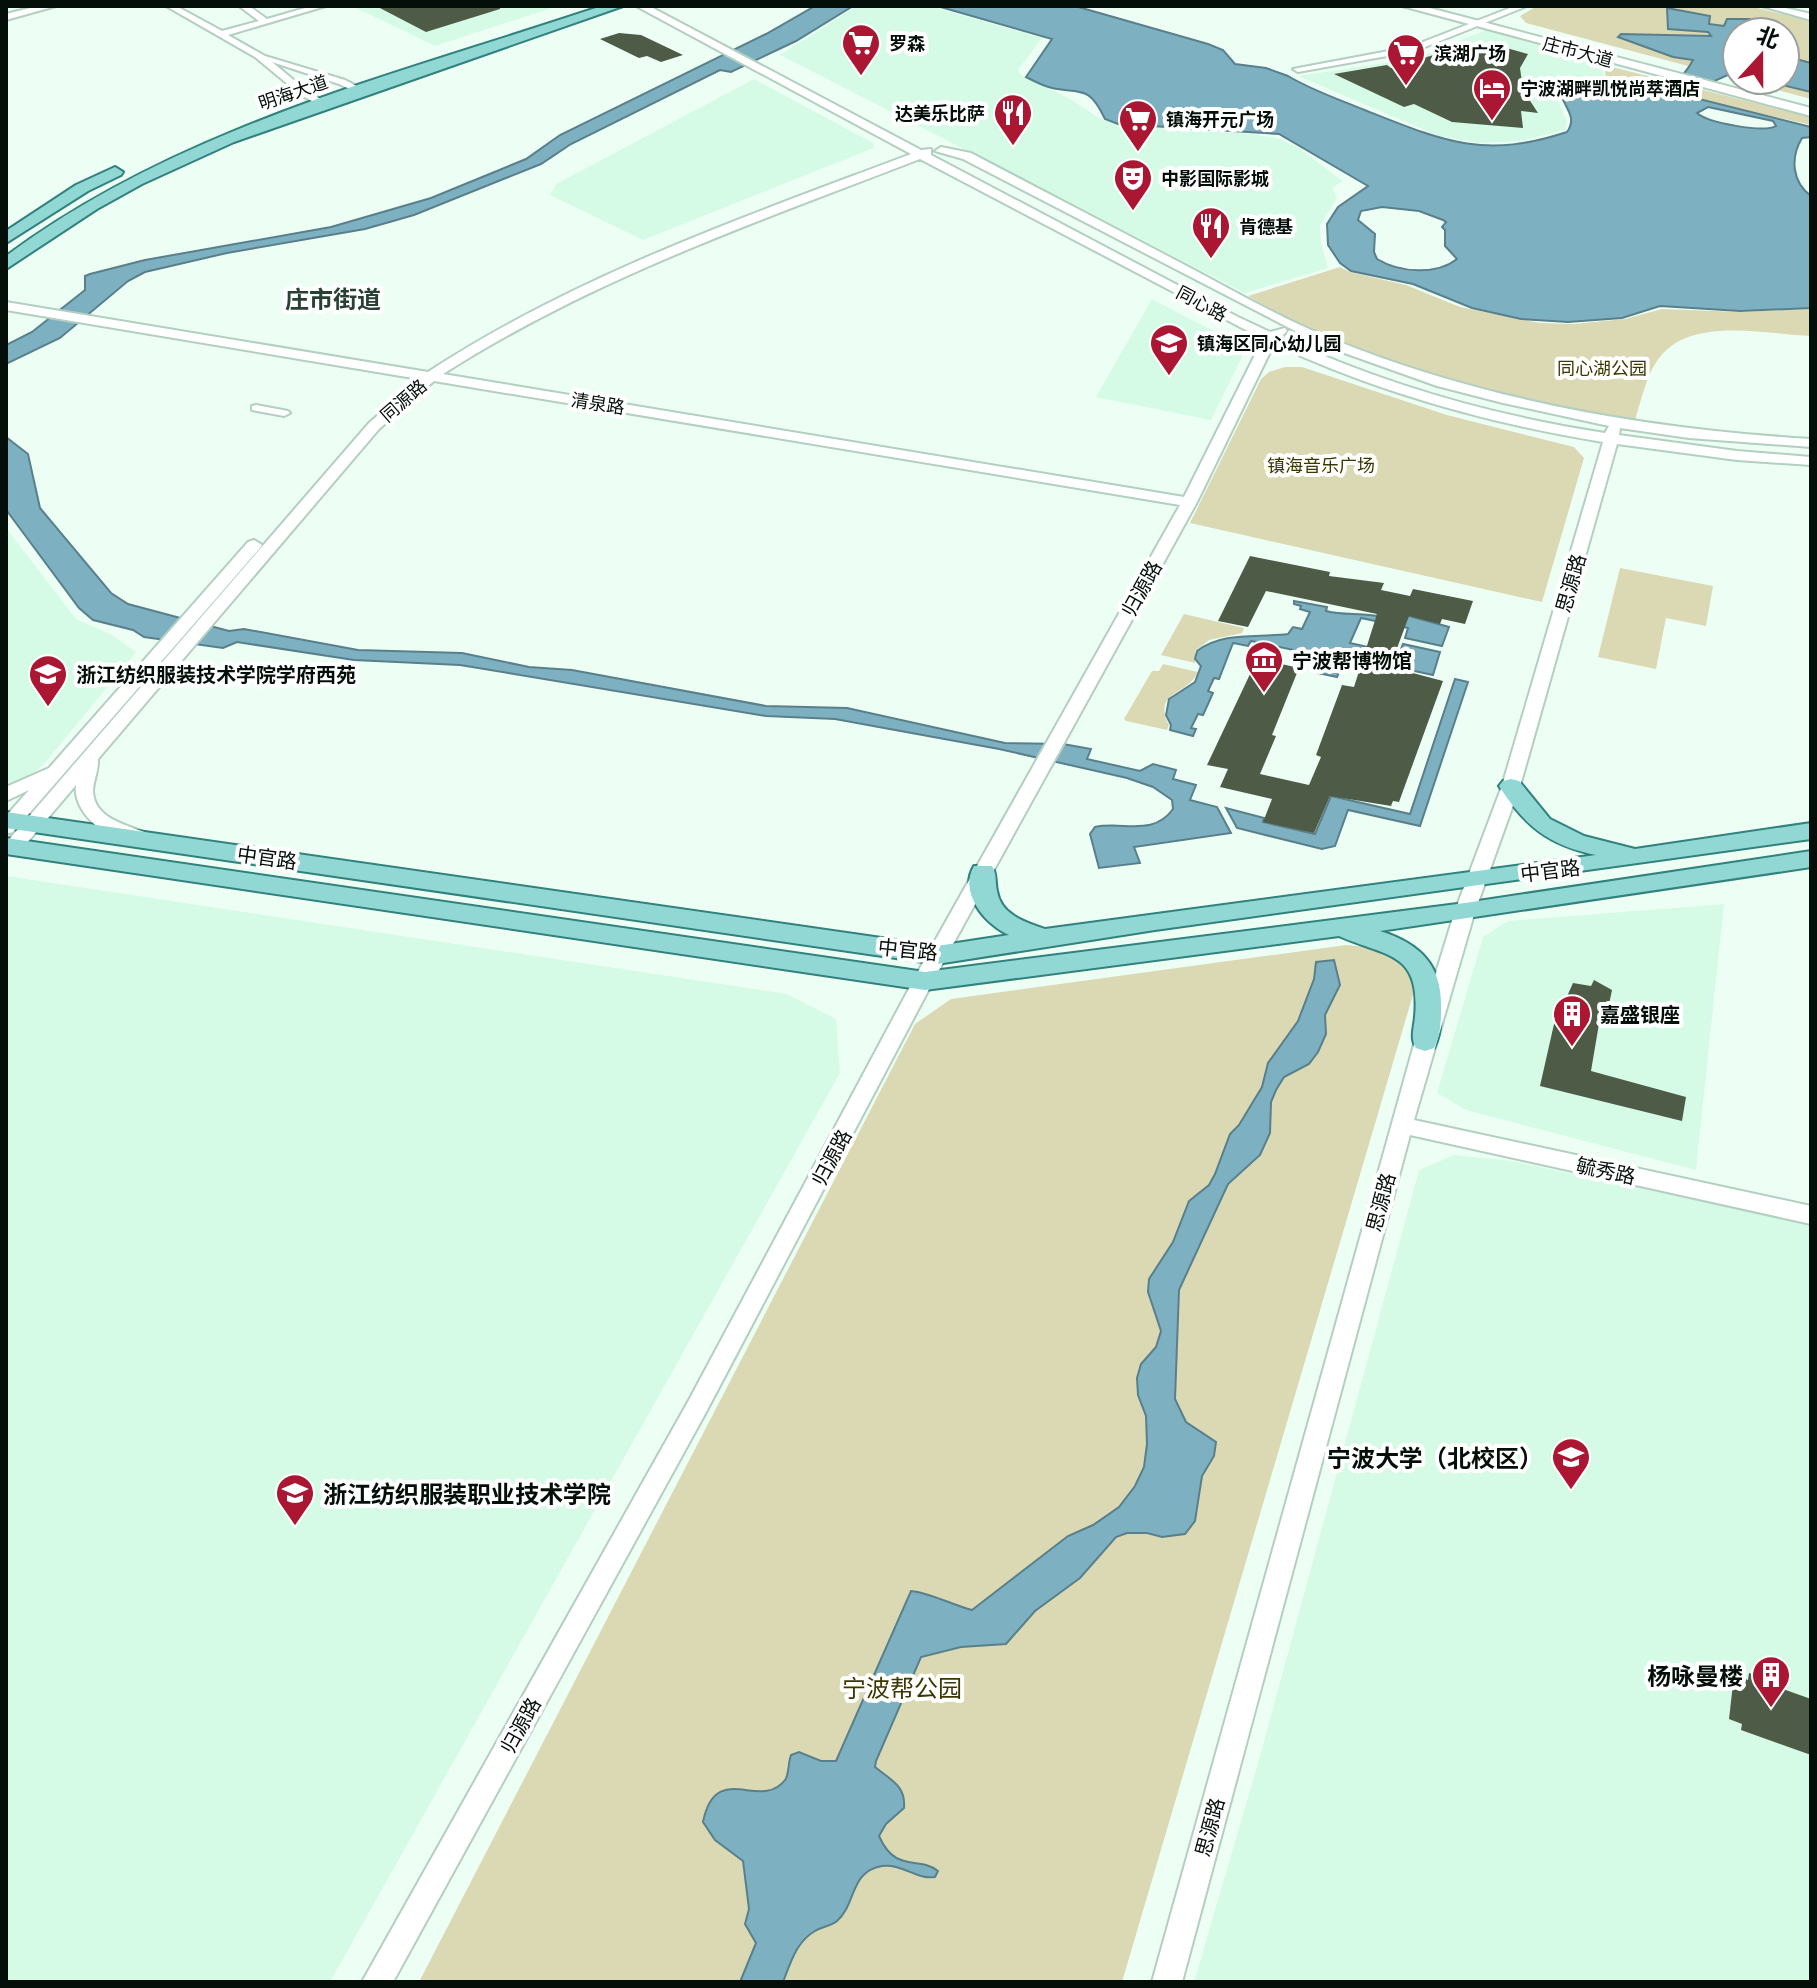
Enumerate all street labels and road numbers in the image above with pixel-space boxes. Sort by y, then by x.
street label: 庄市大道 [1540,31,1616,71]
street label: 明海大道 [255,70,331,114]
street label: 同心路 [1173,281,1231,325]
street label: 同源路 [375,374,431,426]
street label: 清泉路 [570,388,626,418]
street label: 思源路 [1550,551,1590,615]
street label: 归源路 [1116,556,1166,620]
street label: 中官路 [236,841,298,873]
street label: 中官路 [1519,854,1581,886]
street label: 中官路 [877,934,939,964]
street label: 归源路 [806,1125,856,1189]
street label: 毓秀路 [1574,1152,1638,1188]
street label: 思源路 [1361,1170,1399,1234]
street label: 归源路 [495,1693,545,1757]
street label: 思源路 [1190,1795,1228,1859]

